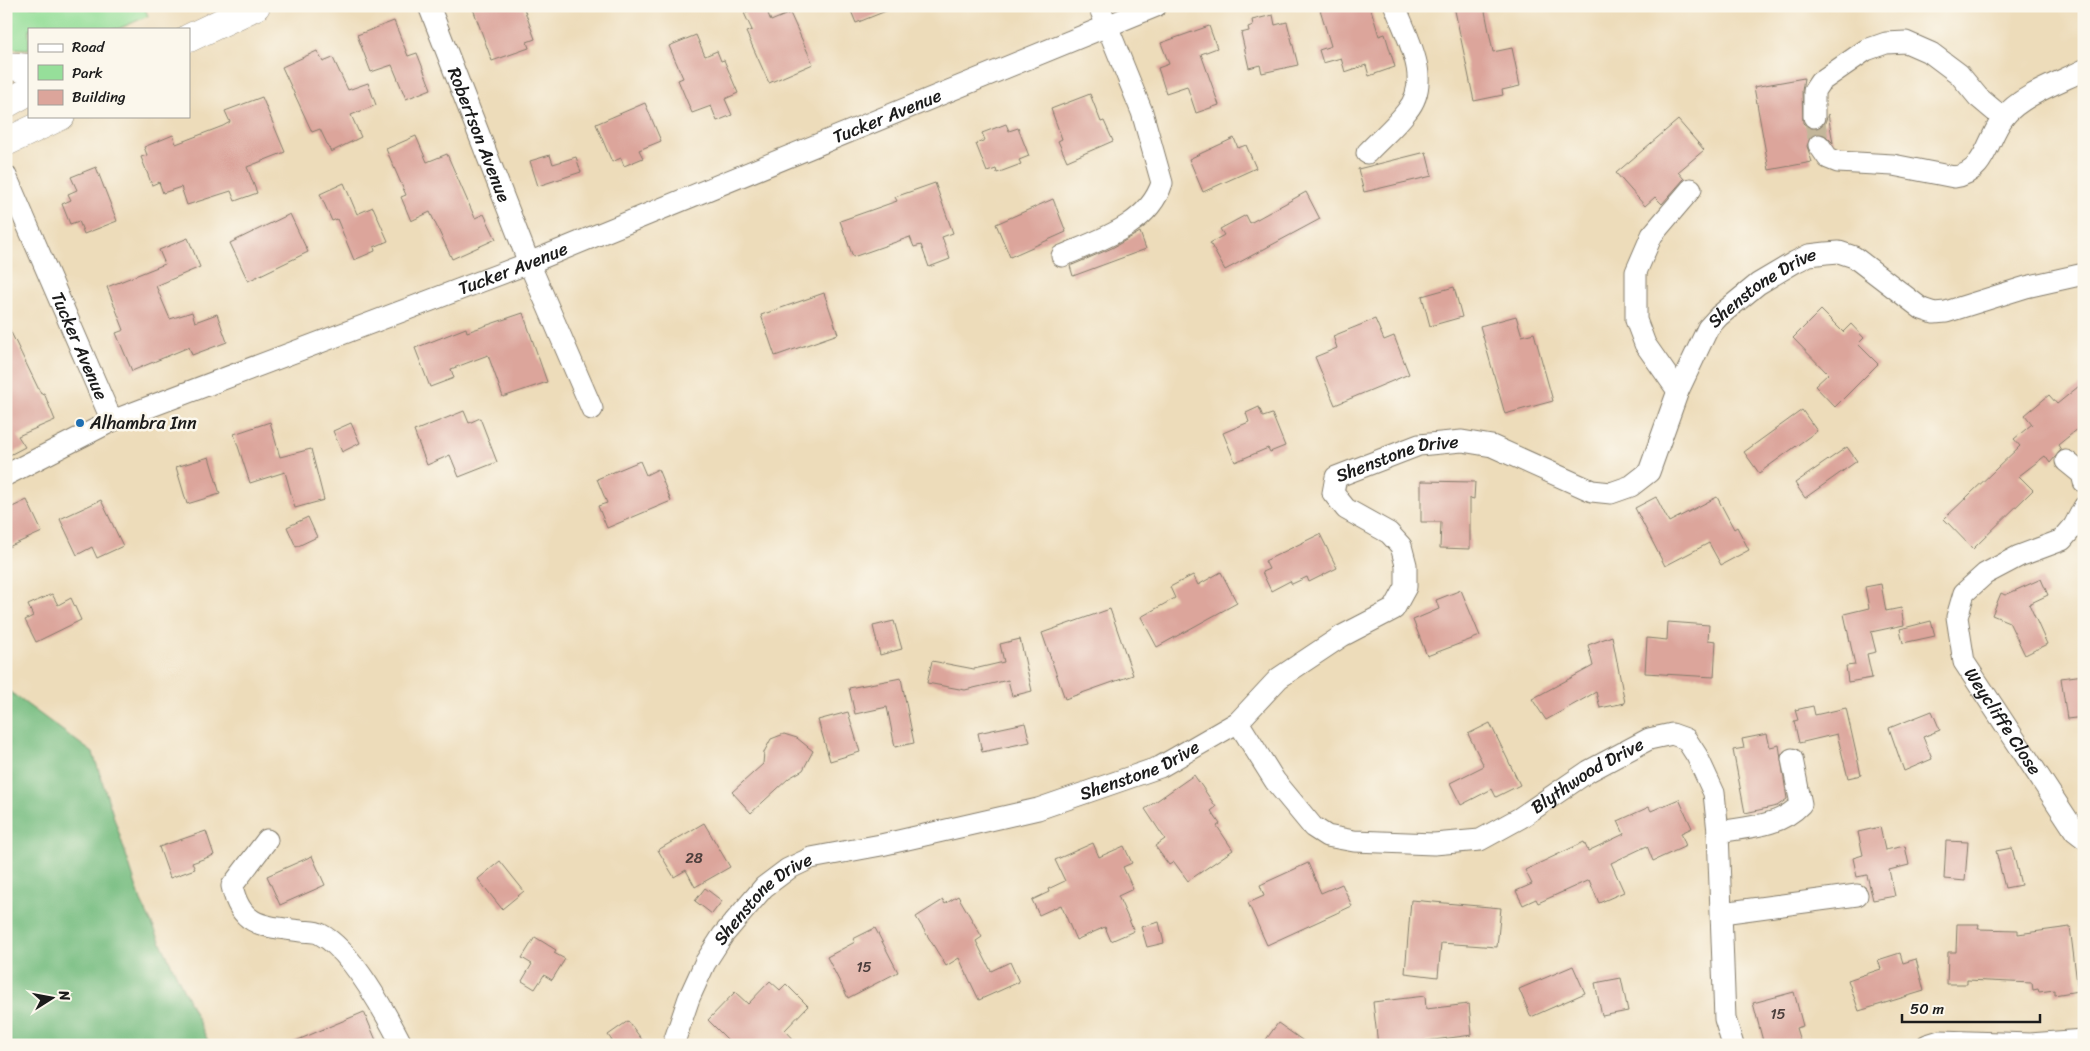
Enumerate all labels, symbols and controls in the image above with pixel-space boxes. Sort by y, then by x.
legend [28,28,190,118]
text: Road [72,34,105,60]
text: Park [72,60,103,86]
street label: Robertson Avenue [438,62,520,207]
street label: Tucker Avenue [828,79,947,153]
text: Building [72,84,126,110]
street label: Tucker Avenue [454,233,573,304]
street label: Shenstone Drive [1699,238,1818,335]
street label: Tucker Avenue [42,286,117,405]
place label: Alhambra Inn [89,407,197,439]
marker: Alhambra Inn [74,417,86,429]
street label: Shenstone Drive [1331,425,1460,492]
street label: Weycliffe Close [1956,661,2050,782]
street label: Blythwood Drive [1524,728,1650,822]
street label: Shenstone Drive [1075,731,1206,810]
street label: Shenstone Drive [704,844,818,952]
house number: 28 [685,845,703,871]
house number: 15 [856,954,872,980]
north arrow [28,974,78,1024]
text: N [51,987,78,1003]
scale bar [1902,991,2040,1023]
text: 50 m [1910,996,1945,1022]
house number: 15 [1770,1001,1786,1027]

